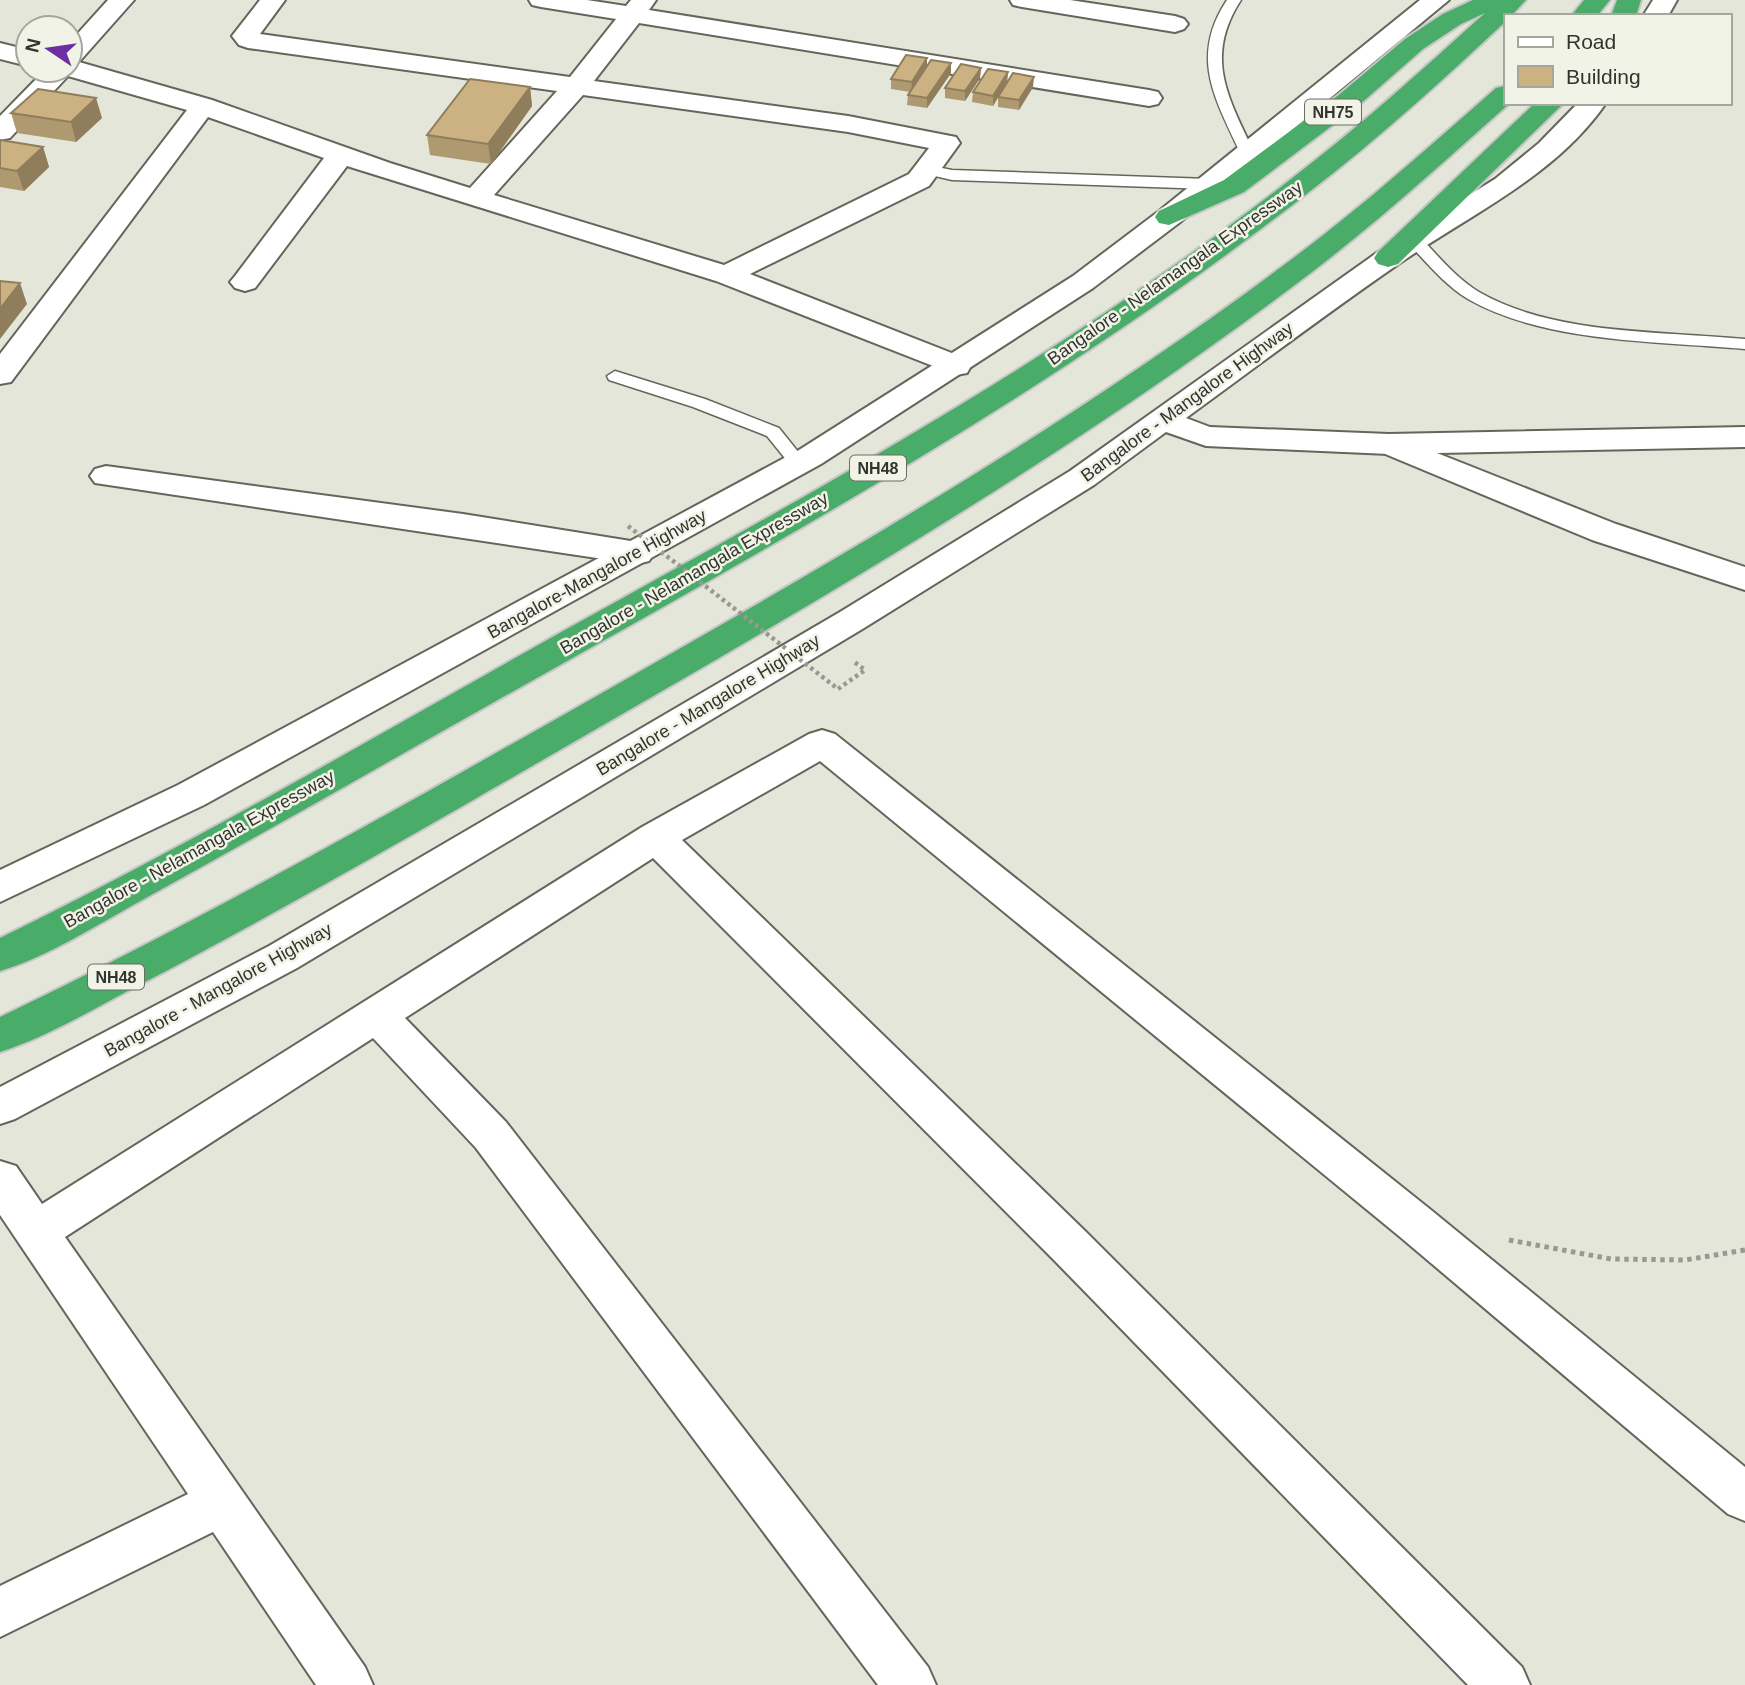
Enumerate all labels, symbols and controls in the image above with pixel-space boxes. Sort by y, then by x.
north arrow [14,14,84,84]
legend [1504,14,1731,105]
text: Road [1566,30,1616,53]
text: N [21,36,45,54]
text: Building [1566,65,1641,88]
road number: NH75 [1305,100,1361,124]
street label: Bangalore - Nelamangala Expressway [1044,177,1306,369]
street label: Bangalore - Mangalore Highway [1077,318,1297,486]
road number: NH48 [850,456,906,481]
street label: Bangalore - Nelamangala Expressway [556,488,832,658]
street label: Bangalore-Mangalore Highway [484,505,710,643]
street label: Bangalore - Mangalore Highway [593,630,823,780]
street label: Bangalore - Nelamangala Expressway [60,766,338,932]
street label: Bangalore - Mangalore Highway [101,919,335,1061]
road number: NH48 [88,965,144,990]

